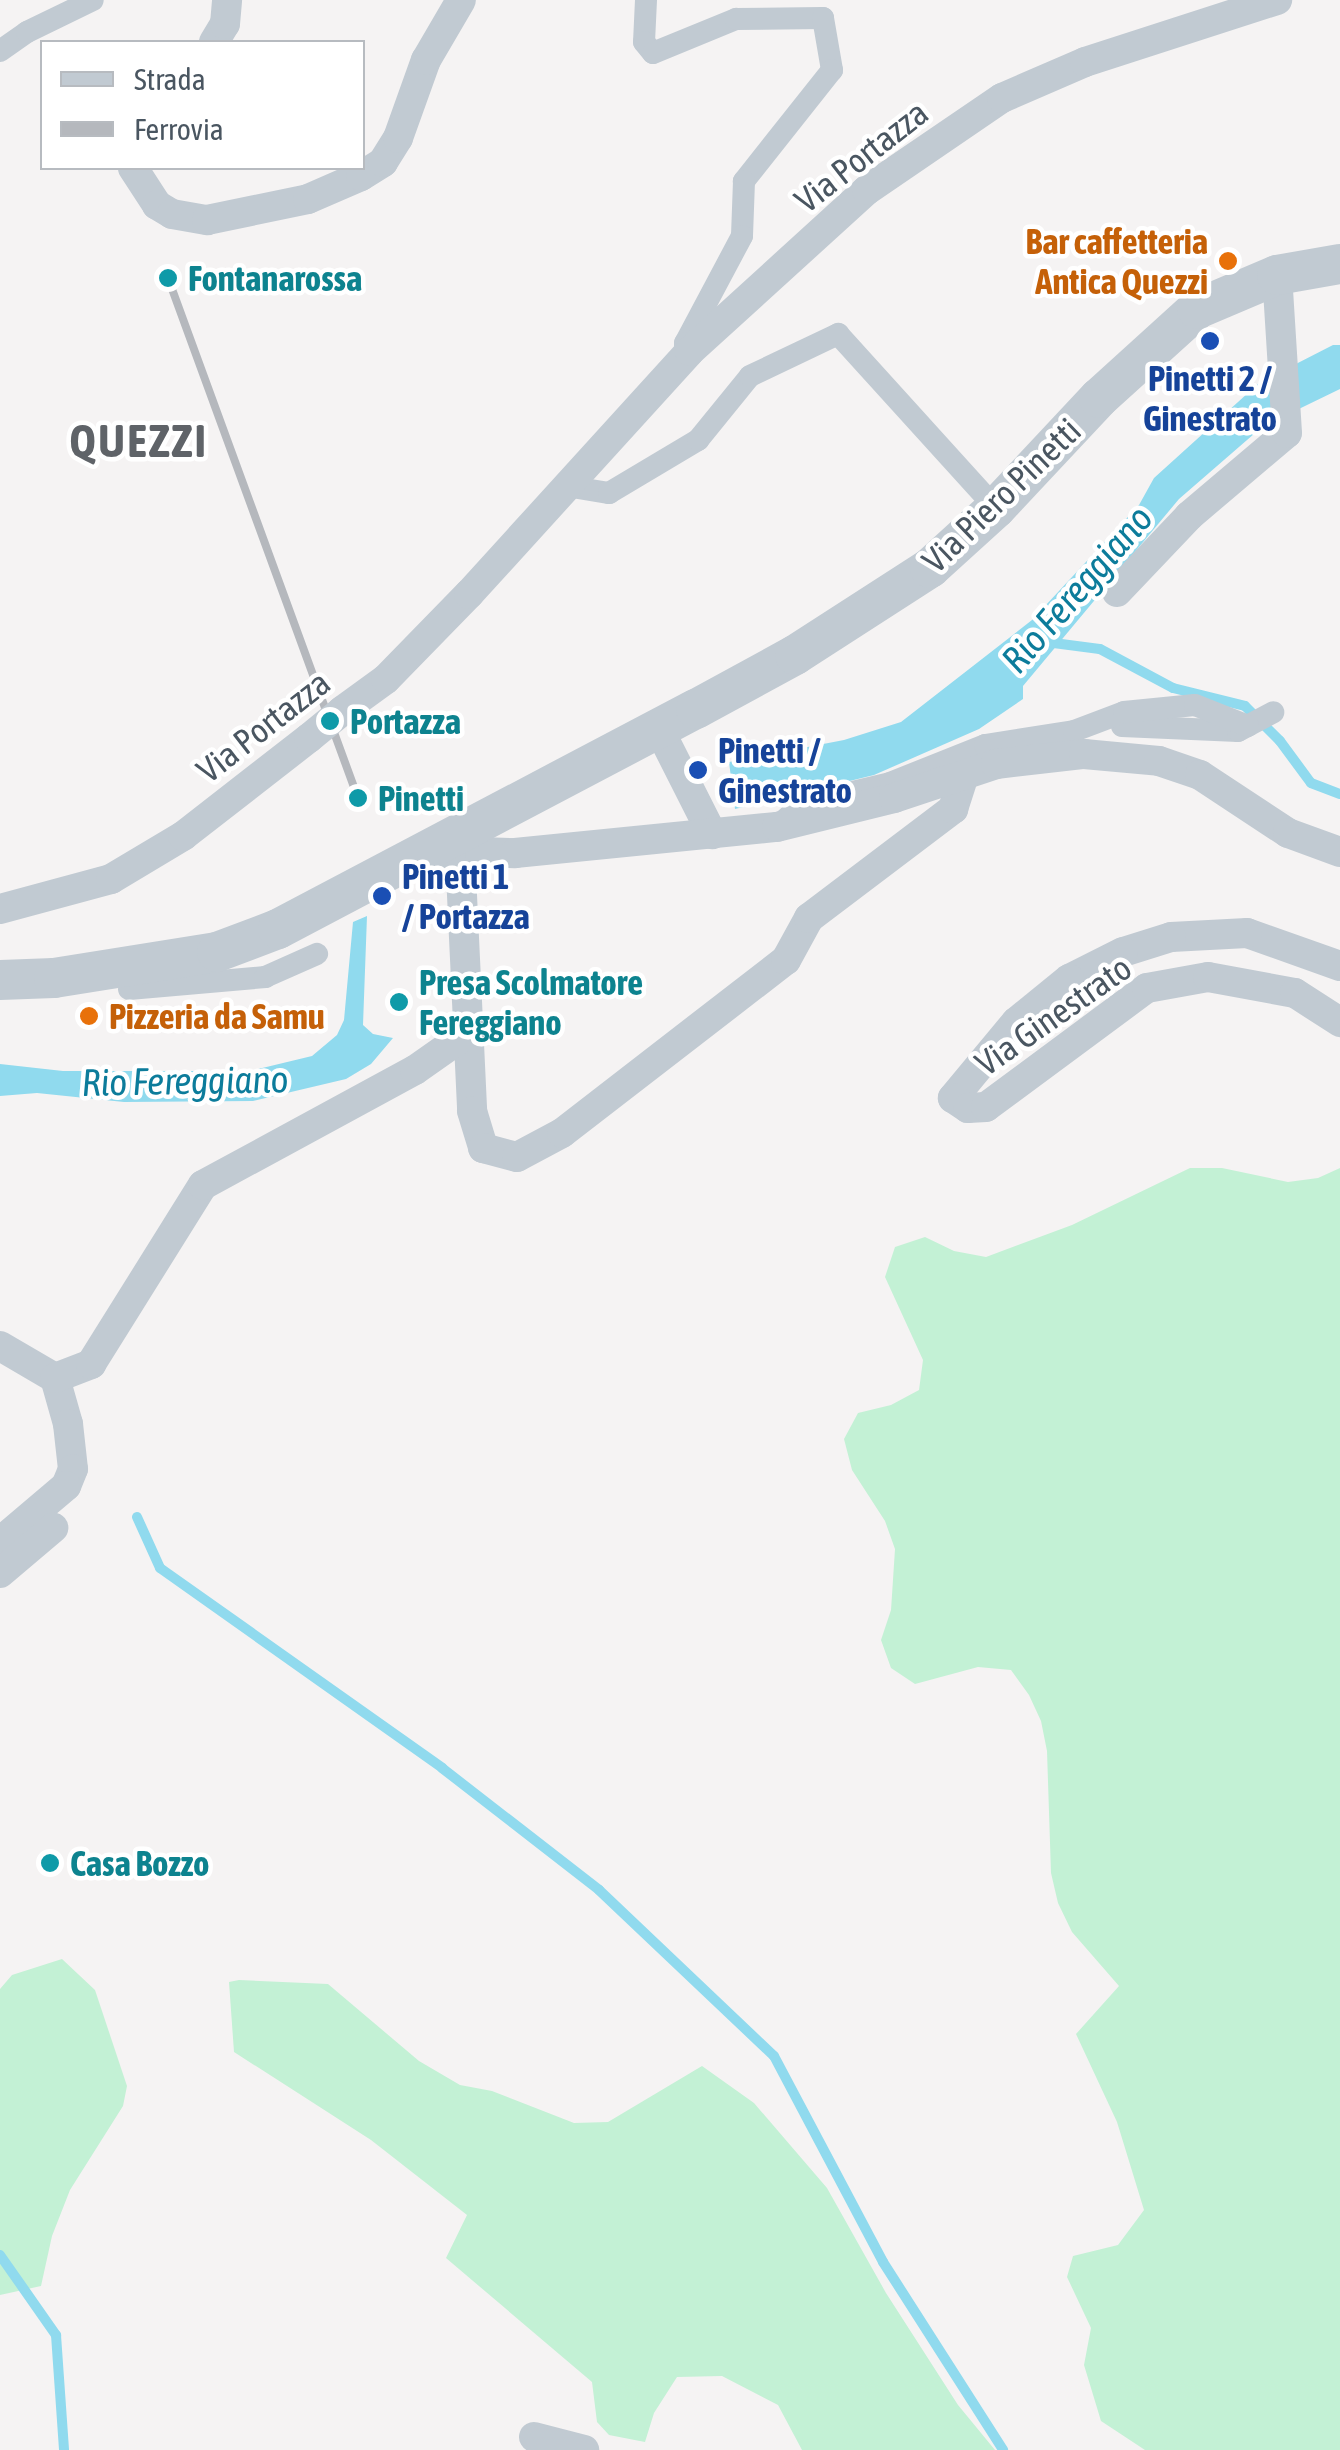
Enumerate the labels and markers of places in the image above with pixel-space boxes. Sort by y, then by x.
place label: Bar caffetteria Antica Quezzi [1026,220,1208,302]
marker: Bar caffetteria Antica Quezzi [1217,250,1239,272]
place label: Fontanarossa [188,257,362,299]
marker: Fontanarossa [157,267,179,289]
marker: Pinetti 2 / Ginestrato [1199,330,1221,352]
place label: Pinetti 2 / Ginestrato [1143,357,1277,439]
place label: Portazza [350,700,461,742]
marker: Portazza [319,710,341,732]
place label: Pinetti / Ginestrato [718,729,852,811]
marker: Pinetti / Ginestrato [687,759,709,781]
place label: Pinetti [378,777,464,819]
marker: Pinetti [347,787,369,809]
place label: Pinetti 1 / Portazza [402,855,530,937]
marker: Pinetti 1 / Portazza [371,885,393,907]
place label: Presa Scolmatore Fereggiano [419,961,643,1043]
marker: Presa Scolmatore Fereggiano [388,991,410,1013]
place label: Pizzeria da Samu [109,995,325,1037]
marker: Pizzeria da Samu [78,1005,100,1027]
place label: Casa Bozzo [70,1842,209,1884]
marker: Casa Bozzo [39,1852,61,1874]

